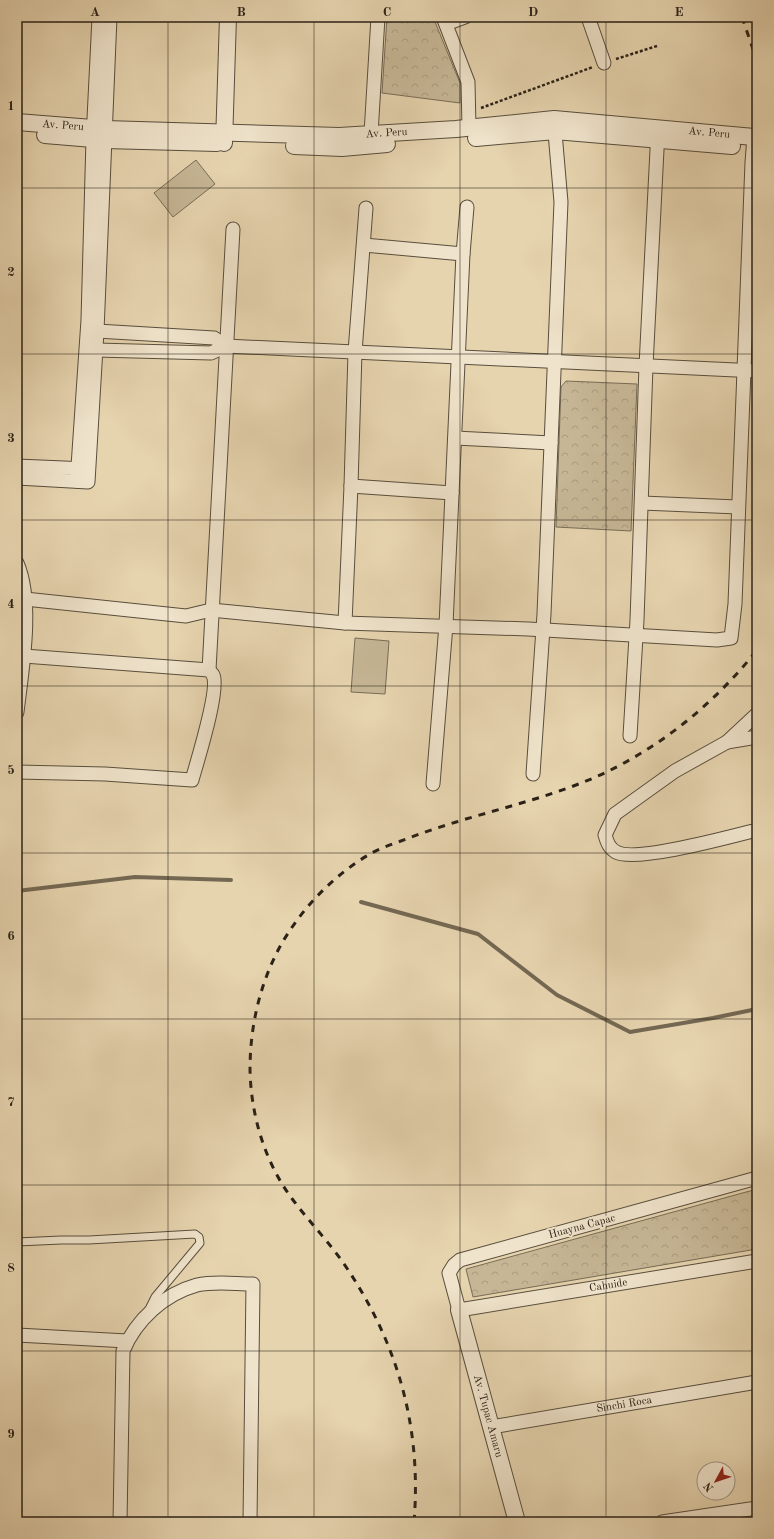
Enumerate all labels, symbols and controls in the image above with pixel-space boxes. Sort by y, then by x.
text: A [90,6,100,19]
text: B [236,6,246,19]
text: C [383,6,391,19]
text: D [528,6,538,19]
text: E [675,6,684,19]
text: 1 [7,100,15,113]
street label: Av. Peru [41,118,84,133]
street label: Av. Peru [365,126,408,140]
street label: Av. Peru [688,126,731,140]
text: 2 [7,266,15,279]
text: 3 [7,432,15,445]
text: 4 [7,598,15,611]
text: 5 [7,764,15,777]
text: 6 [7,930,15,943]
text: 7 [7,1096,15,1109]
street label: Huayna Capac [547,1213,617,1241]
text: 8 [7,1262,15,1275]
street label: Cahuide [588,1277,628,1294]
street label: Av. Tupac Amaru [471,1373,505,1459]
street label: Sinchi Roca [595,1394,653,1415]
text: 9 [7,1428,15,1441]
north arrow [696,1461,736,1501]
text: N [702,1479,716,1493]

